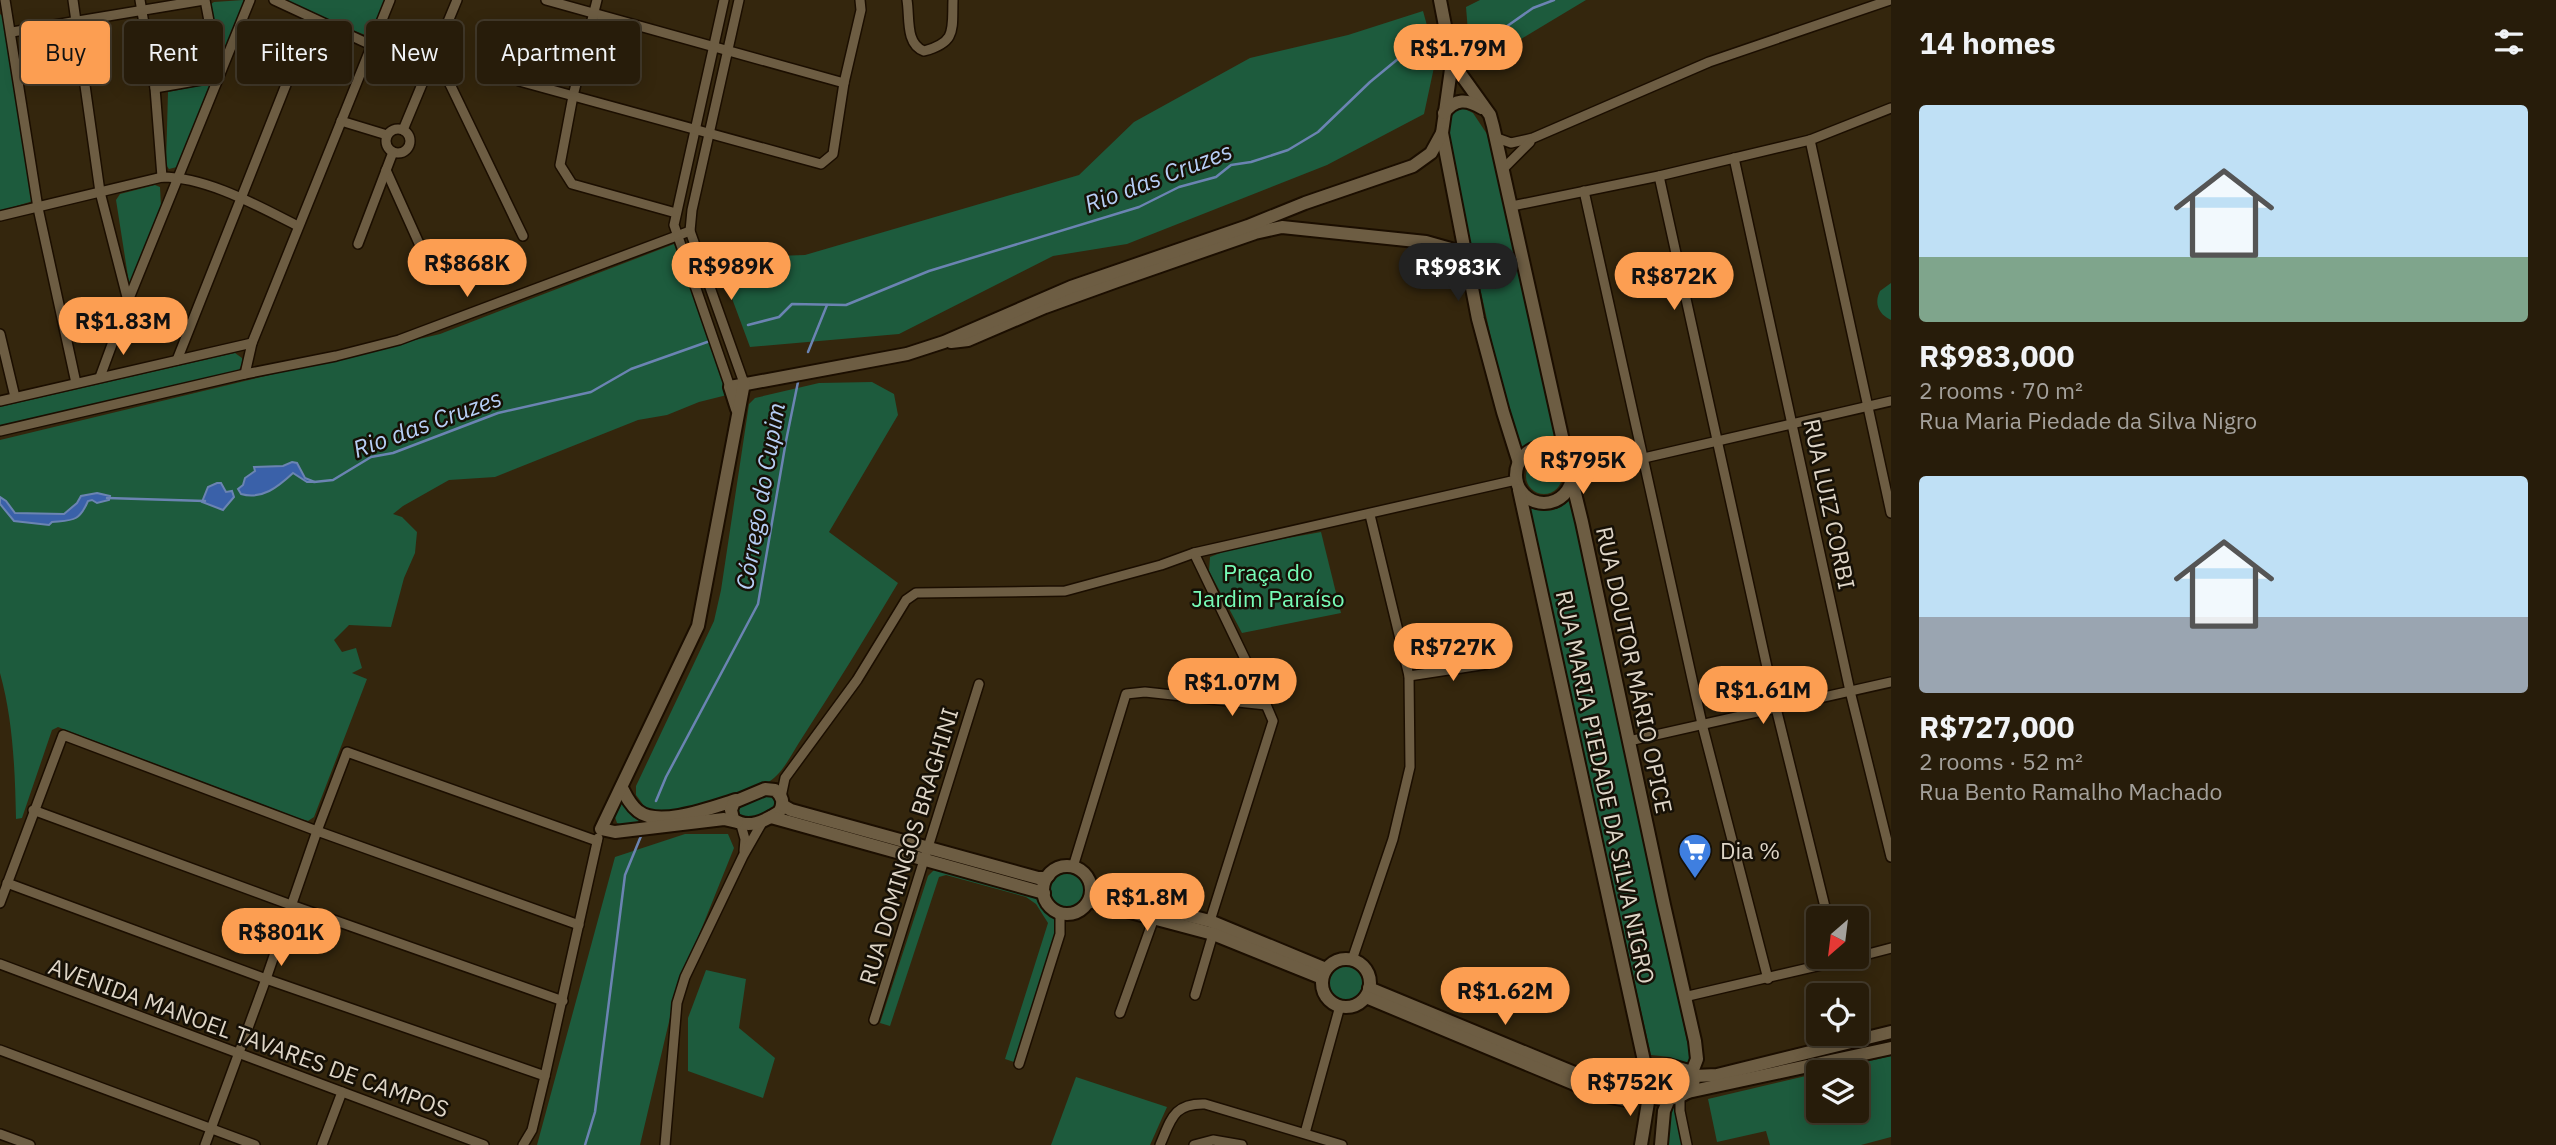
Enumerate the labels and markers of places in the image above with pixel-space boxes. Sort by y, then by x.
pin: R$1.79M [1393,24,1523,84]
pin: R$868K [410,240,524,299]
pin: R$989K [674,243,788,302]
pin: R$983K [1401,244,1515,303]
pin: R$872K [1617,252,1731,312]
pin: R$1.83M [58,298,188,357]
pin: R$795K [1526,436,1640,496]
pin: R$727K [1396,624,1510,683]
pin: R$1.07M [1167,658,1297,718]
pin: R$1.61M [1698,666,1828,726]
supermarket icon: Dia % [1676,831,1714,880]
place label: Dia % [1720,835,1780,865]
pin: R$1.8M [1090,874,1204,933]
pin: R$801K [224,908,338,968]
pin: R$1.62M [1440,968,1570,1027]
pin: R$752K [1573,1058,1687,1118]

